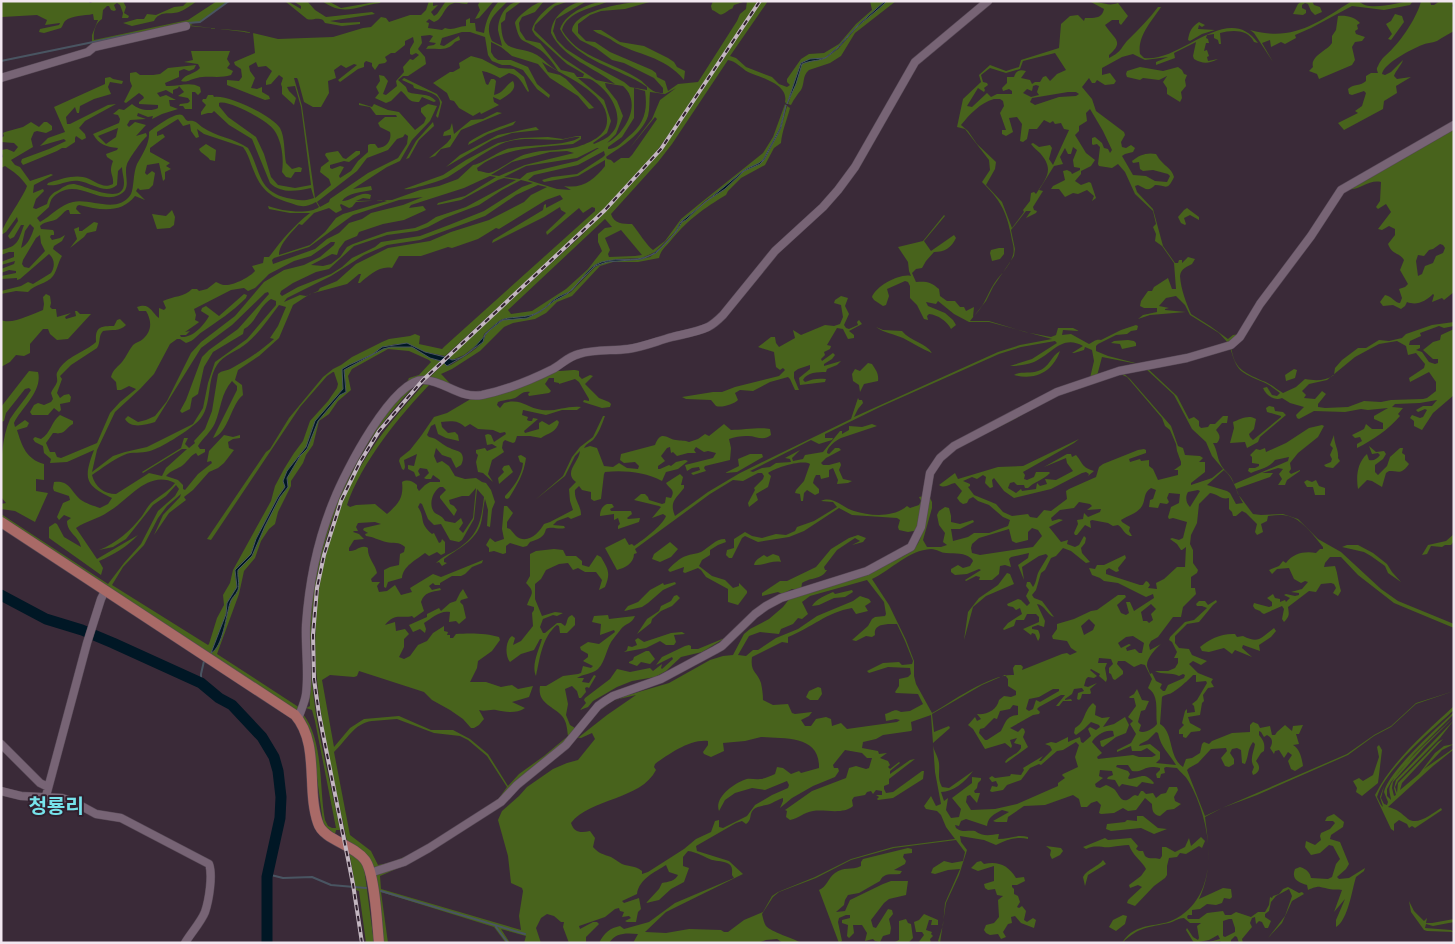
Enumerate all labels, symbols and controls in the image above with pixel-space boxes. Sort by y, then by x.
district label: 청룡리 [28,794,84,818]

